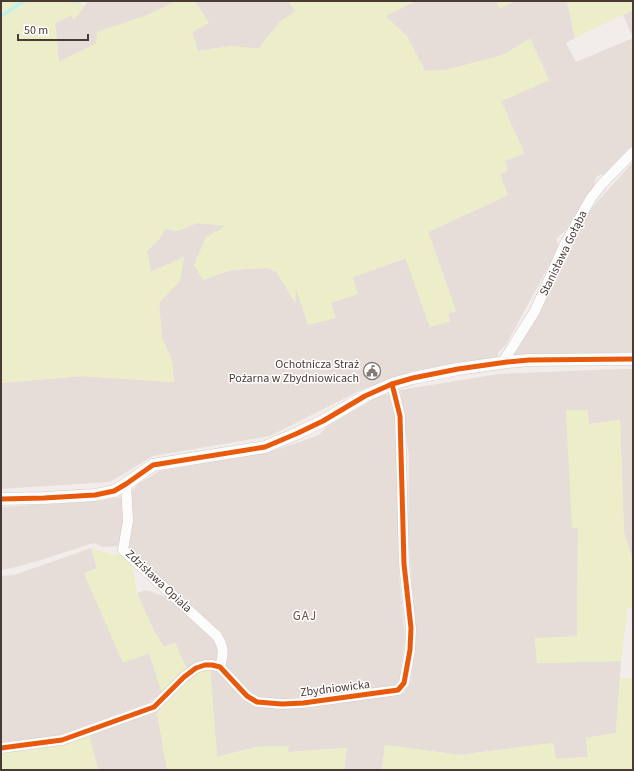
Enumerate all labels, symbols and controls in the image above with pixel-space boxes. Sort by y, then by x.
scale bar [18,16,88,42]
text: 50 m [24,22,48,39]
street label: Stanisława Gołąba [535,208,592,299]
place label: Ochotnicza Straż Pożarna w Zbydniowicach [229,356,359,387]
public building icon: Ochotnicza Straż Pożarna w Zbydniowicach [362,361,382,381]
street label: Zdzisława Opiala [122,546,196,617]
district label: GAJ [293,607,317,625]
street label: Zbydniowicka [299,676,371,701]

